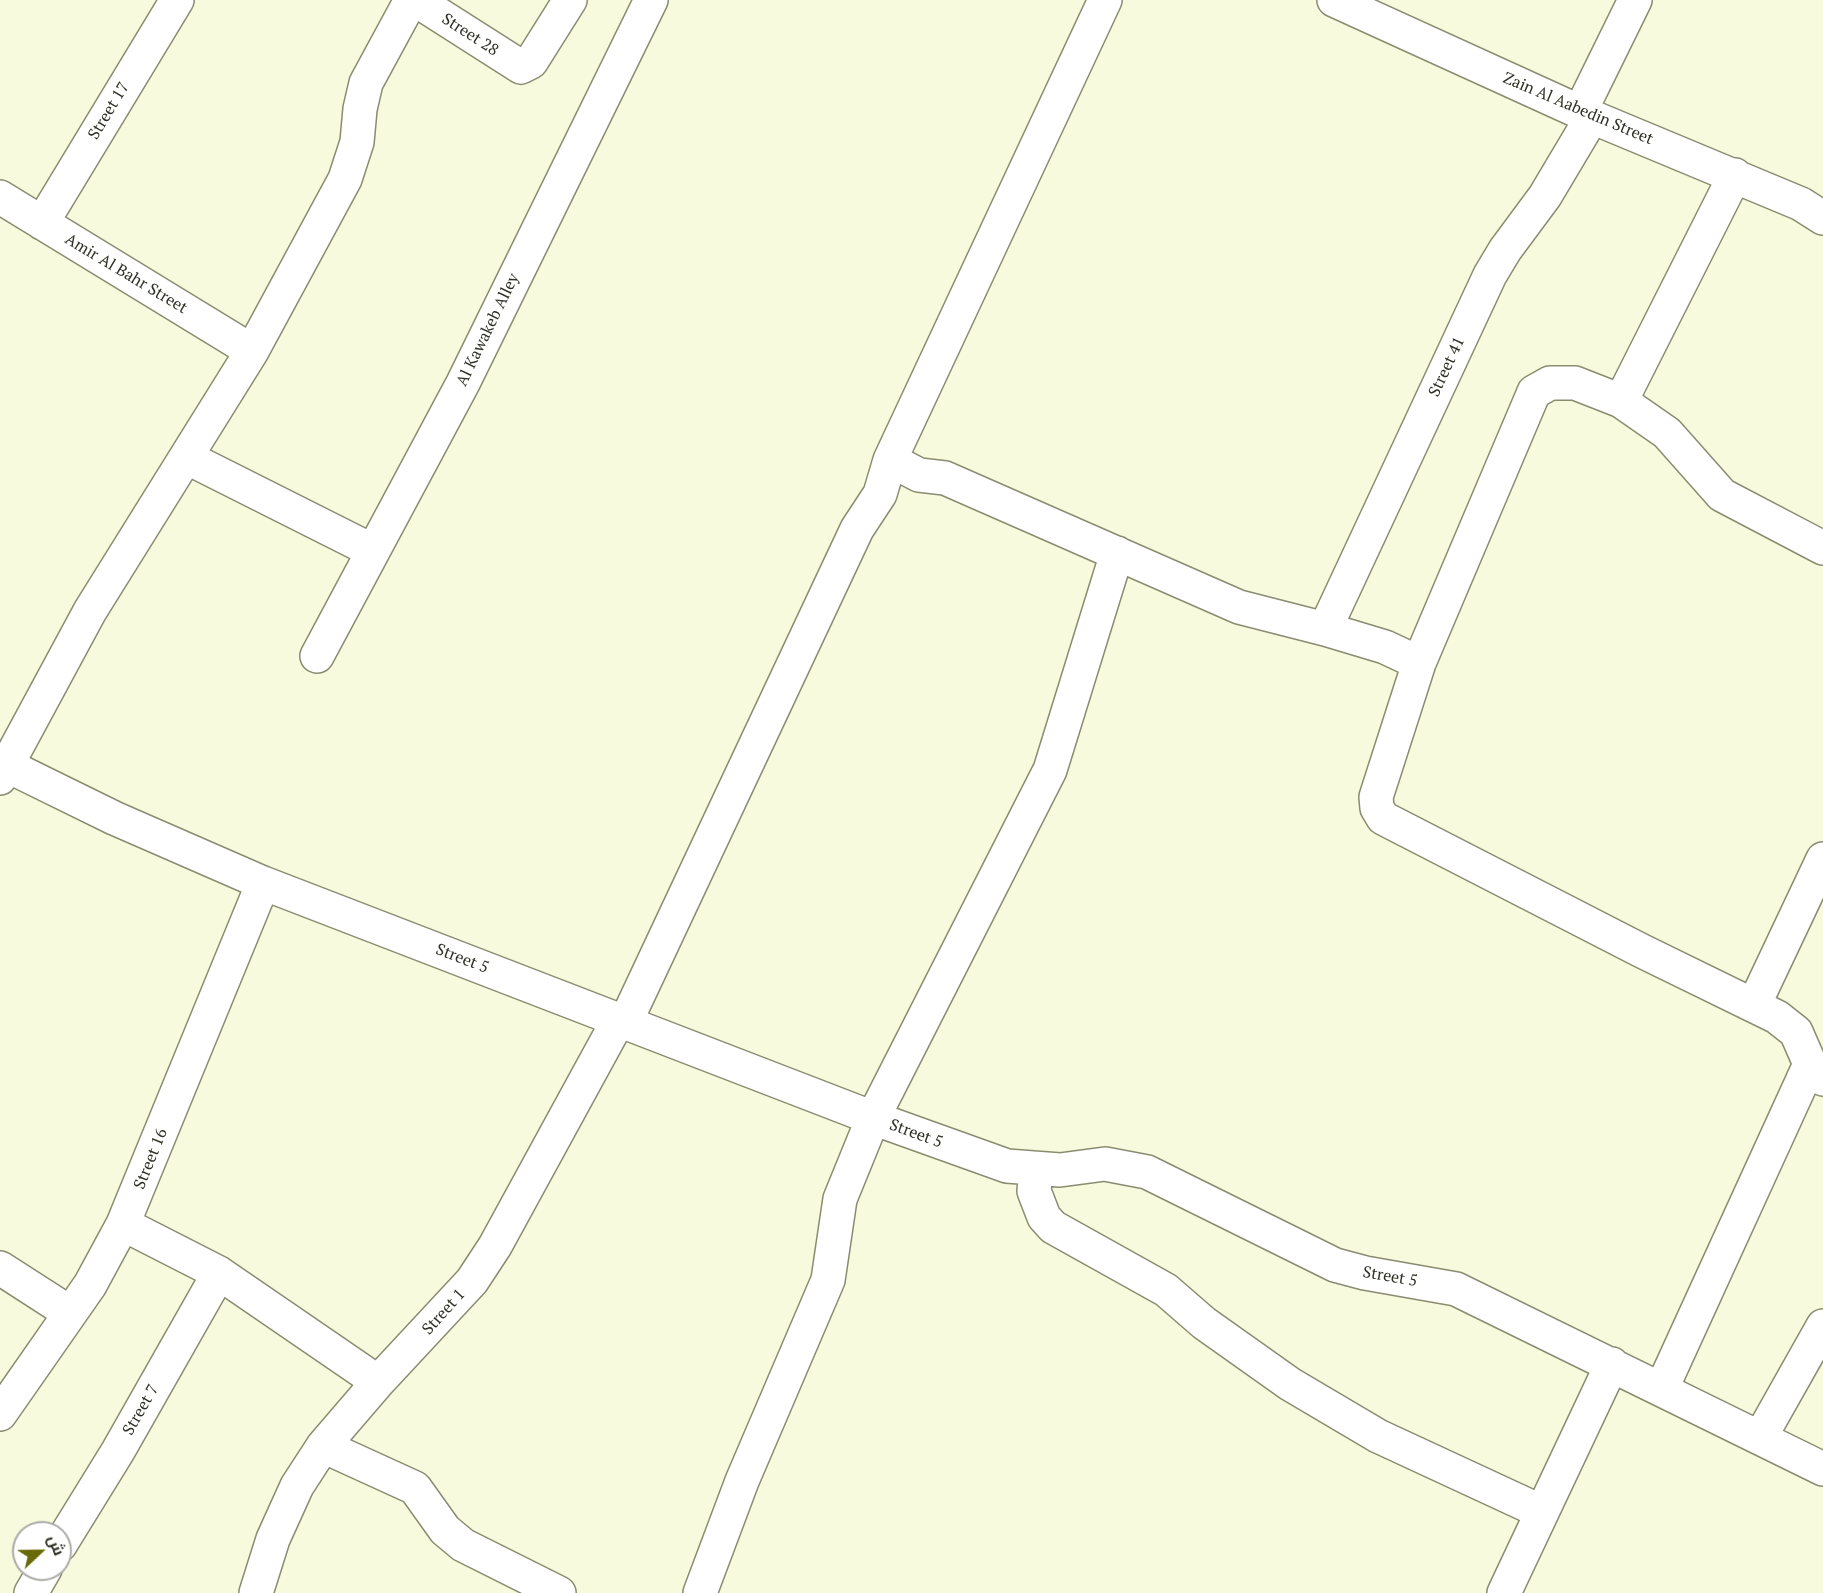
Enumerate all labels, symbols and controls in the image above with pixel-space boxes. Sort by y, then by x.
street label: Street 28 [438,10,502,60]
street label: Zain Al Aabedin Street [1500,69,1656,149]
street label: Street 17 [84,79,134,143]
street label: Amir Al Bahr Street [61,230,191,318]
street label: Al Kawakeb Alley [452,271,524,389]
street label: Street 41 [1425,334,1469,400]
street label: Street 5 [433,940,491,978]
street label: Street 5 [887,1116,945,1152]
street label: Street 16 [130,1126,172,1192]
street label: Street 5 [1361,1263,1419,1291]
street label: Street 1 [418,1285,470,1339]
street label: Street 7 [119,1381,163,1439]
north arrow [12,1521,72,1581]
text: ش [43,1531,71,1559]

